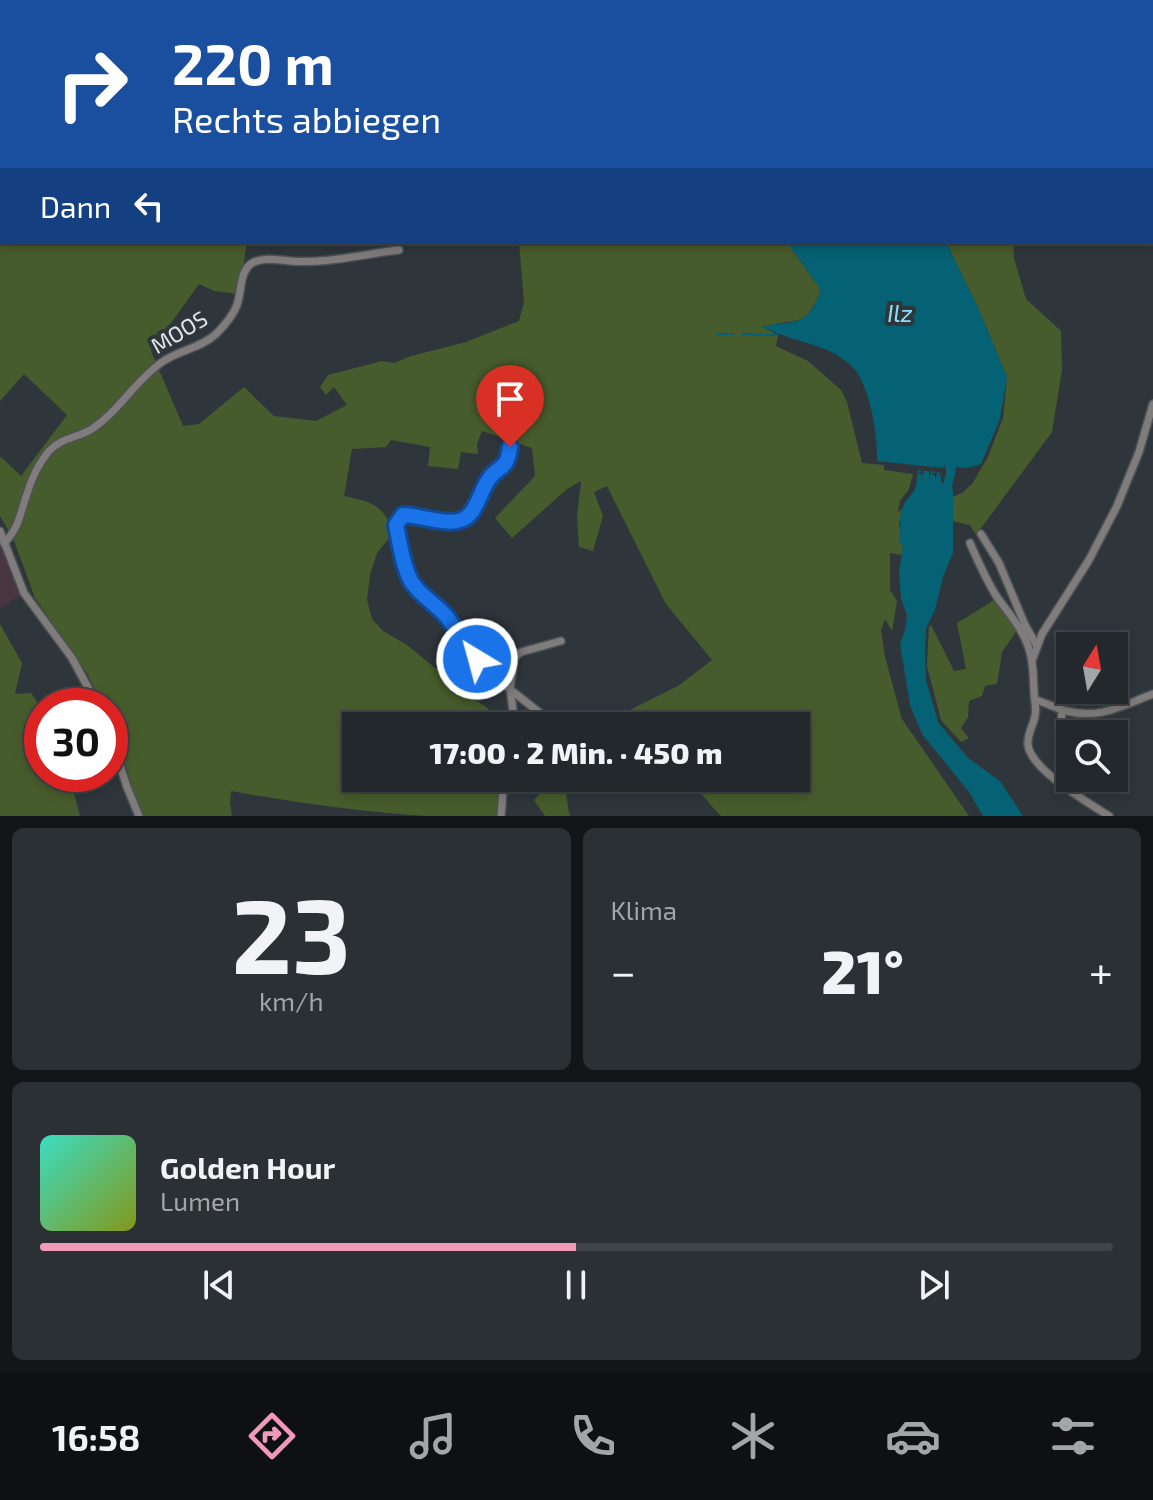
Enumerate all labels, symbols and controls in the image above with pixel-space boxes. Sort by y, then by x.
text: 220 m [172,29,334,96]
icon: right [40,32,144,136]
text: Rechts abbiegen [172,97,441,140]
icon: left [127,184,171,228]
text: Dann [40,188,111,224]
water label: Ilz [887,298,913,327]
street label: MOOS [146,304,211,358]
pin [476,365,544,447]
icon: arrive [488,377,532,421]
position arrow [435,617,519,701]
north arrow [1056,632,1128,704]
map controls [1056,632,1128,792]
speed limit sign: 30 [24,688,128,792]
button: search [1056,720,1128,792]
text: 17:00 · 2 Min. · 450 m [430,734,722,770]
text: 23 [232,870,351,995]
text: Klima [611,894,677,925]
text: 21° [821,934,904,1006]
text: − [611,944,636,997]
text: + [1089,944,1113,997]
text: km/h [259,985,324,1016]
text: Golden Hour [160,1149,335,1185]
text: Lumen [160,1185,240,1216]
icon: previous [197,1263,241,1307]
icon: pause [554,1263,598,1307]
icon: next [912,1263,956,1307]
icon: directions [244,1408,300,1464]
icon: music [405,1408,461,1464]
icon: phone [565,1408,621,1464]
icon: climate [725,1408,781,1464]
icon: car [885,1408,941,1464]
icon: filters [1045,1408,1101,1464]
text: 16:58 [52,1415,140,1458]

